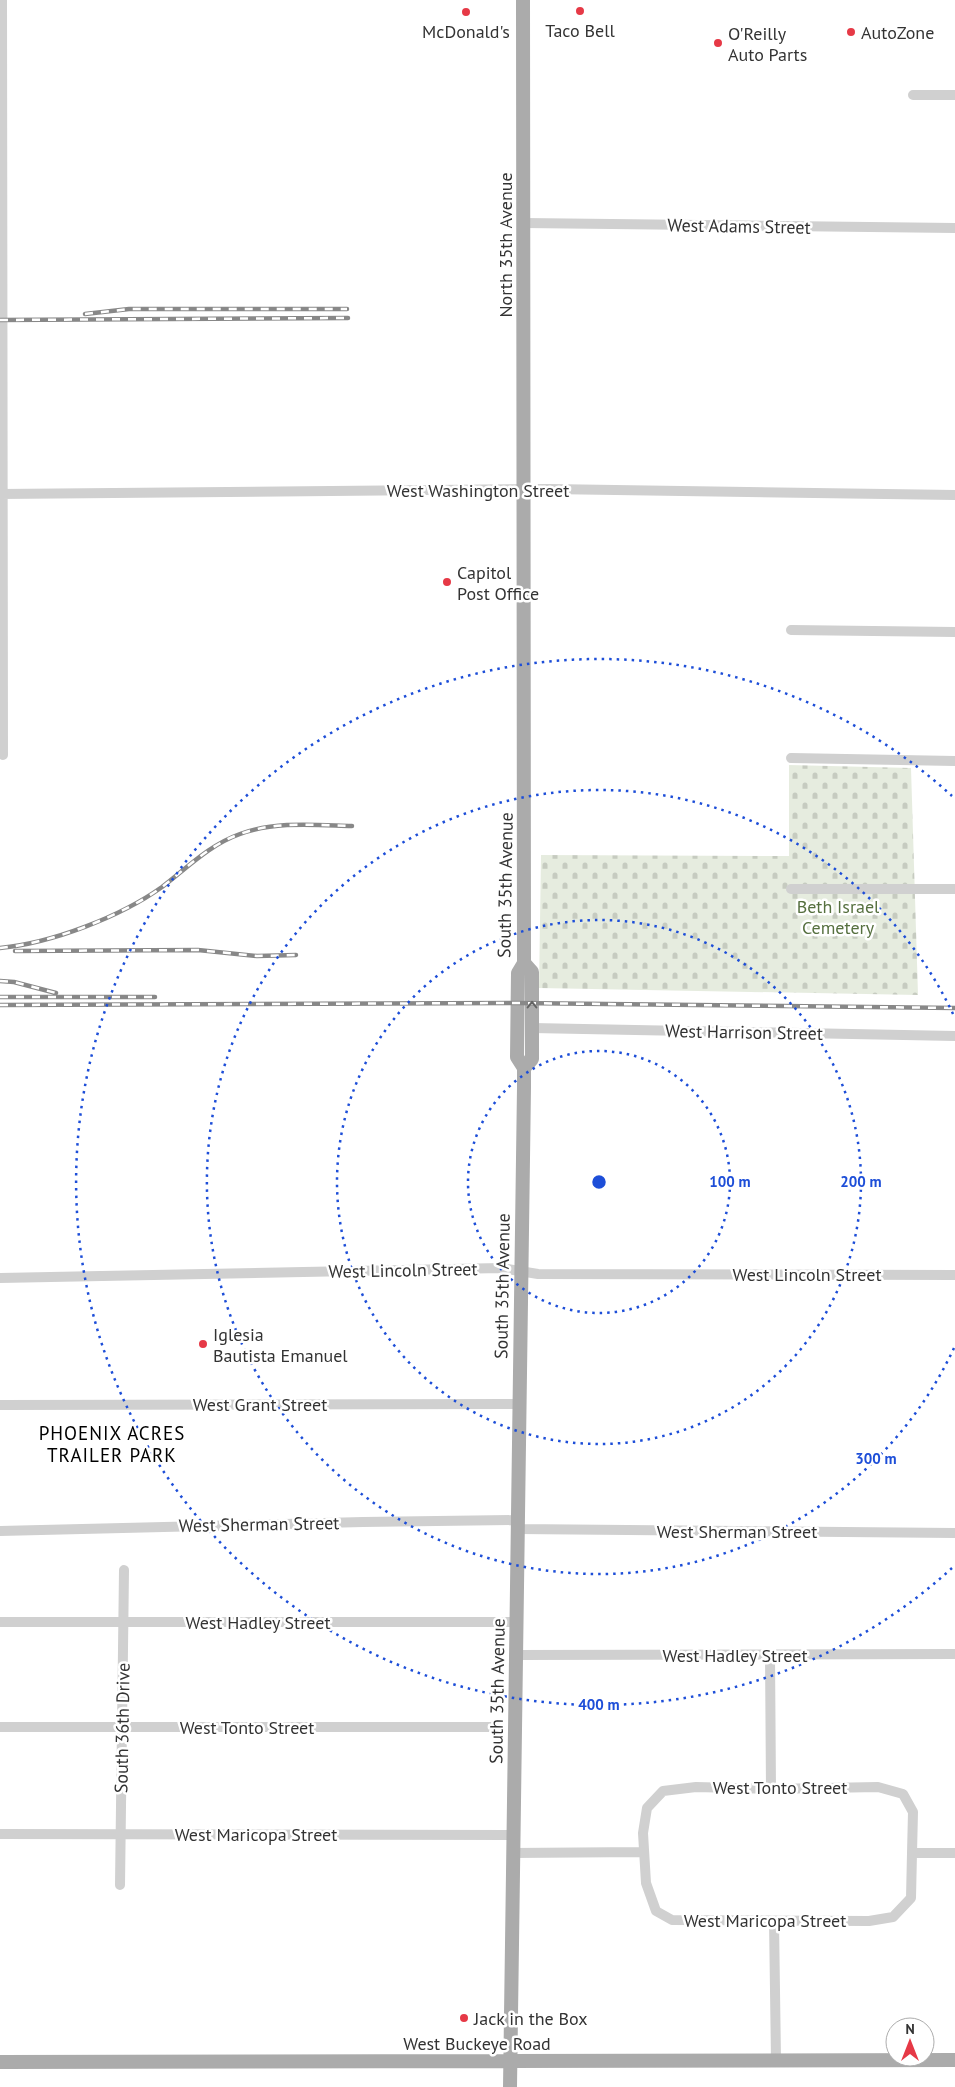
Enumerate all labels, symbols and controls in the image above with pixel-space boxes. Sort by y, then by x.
marker: Taco Bell [574,5,586,17]
marker: McDonald's [460,6,472,18]
place label: Taco Bell [545,19,615,42]
place label: McDonald's [422,20,510,43]
place label: AutoZone [861,21,934,44]
place label: O'Reilly Auto Parts [728,22,807,66]
marker: AutoZone [845,26,857,38]
marker: O'Reilly Auto Parts [712,37,724,49]
street label: North 35th Avenue [494,172,517,318]
street label: West Adams Street [667,213,811,239]
street label: West Washington Street [387,479,569,502]
place label: Capitol Post Office [457,561,539,605]
marker: Capitol Post Office [441,576,453,588]
street label: South 35th Avenue [492,812,518,958]
park label: Beth Israel Cemetery [797,895,880,939]
one-way arrow [527,1000,537,1008]
street label: West Harrison Street [665,1019,823,1045]
text: 100 m [709,1172,751,1191]
text: 200 m [840,1172,882,1191]
centre of rings [590,1173,608,1191]
street label: South 35th Avenue [489,1213,515,1359]
street label: West Lincoln Street [328,1257,478,1283]
street label: West Lincoln Street [733,1263,882,1286]
place label: Iglesia Bautista Emanuel [213,1323,348,1367]
marker: Iglesia Bautista Emanuel [197,1338,209,1350]
street label: West Grant Street [193,1393,327,1416]
district label: PHOENIX ACRES TRAILER PARK [39,1421,185,1467]
text: 300 m [855,1449,897,1468]
street label: West Sherman Street [178,1511,340,1537]
street label: West Sherman Street [657,1520,817,1543]
street label: West Hadley Street [185,1611,331,1634]
street label: South 35th Avenue [484,1618,510,1764]
street label: West Hadley Street [662,1644,808,1667]
street label: South 36th Drive [109,1663,135,1793]
text: 400 m [578,1695,620,1714]
street label: West Tonto Street [180,1716,314,1739]
street label: West Tonto Street [713,1776,847,1799]
street label: West Maricopa Street [175,1823,337,1846]
street label: West Maricopa Street [684,1909,846,1932]
place label: Jack in the Box [473,2007,588,2030]
marker: Jack in the Box [458,2012,470,2024]
north arrow [885,2017,935,2067]
text: N [905,2020,915,2038]
street label: West Buckeye Road [403,2032,551,2055]

